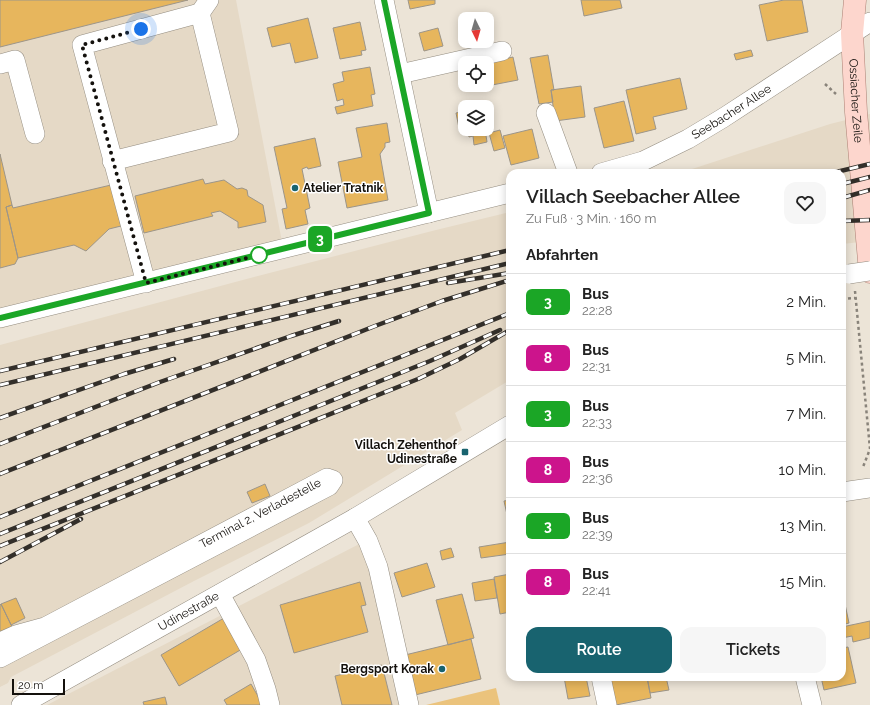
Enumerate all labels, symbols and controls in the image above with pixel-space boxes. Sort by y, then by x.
north arrow [458,12,494,48]
map controls [458,12,494,136]
your location [131,19,151,39]
button: locate [458,56,494,92]
street label: Ossiacher Zeile [846,58,866,144]
street label: Seebacher Allee [689,81,774,142]
button: layers [458,100,494,136]
place label: Atelier Tratnik [303,181,384,195]
button: heart [784,182,826,224]
marker: Atelier Tratnik [290,183,300,193]
text: Villach Seebacher Allee [526,185,740,207]
text: Zu Fuß · 3 Min. · 160 m [526,211,656,226]
line badge: 3 [307,226,333,252]
text: 3 [316,231,324,247]
unlabelled marker [250,246,268,264]
text: Abfahrten [526,246,598,264]
text: Bus [582,285,609,303]
text: 2 Min. [786,293,826,311]
text: 3 [544,294,552,310]
text: 22:28 [582,303,612,318]
text: Bus [582,341,609,359]
text: 5 Min. [786,349,826,367]
text: 8 [544,350,552,366]
text: 22:31 [582,359,611,374]
text: Bus [582,397,609,415]
text: 7 Min. [786,405,826,423]
text: 3 [544,406,552,422]
text: 22:33 [582,415,612,430]
place label: Villach Zehenthof Udinestraße [355,438,458,466]
marker: Villach Zehenthof Udinestraße [460,447,470,457]
text: Bus [582,453,609,471]
text: 10 Min. [779,461,826,479]
text: 8 [544,462,552,478]
text: 22:36 [582,471,613,486]
street label: Terminal 2, Verladestelle [197,475,323,551]
text: Bus [582,509,609,527]
text: 13 Min. [780,517,826,535]
text: 3 [544,518,552,534]
text: 22:39 [582,527,613,542]
text: Bus [582,565,609,583]
text: 15 Min. [780,573,826,591]
text: 8 [544,574,552,590]
text: 22:41 [582,583,611,598]
street label: Udinestraße [156,589,221,634]
button: Route [526,627,672,673]
button: Tickets [680,627,826,673]
place label: Bergsport Korak [340,662,434,676]
marker: Bergsport Korak [437,664,447,674]
scale bar [12,677,65,696]
text: 20 m [18,679,43,692]

